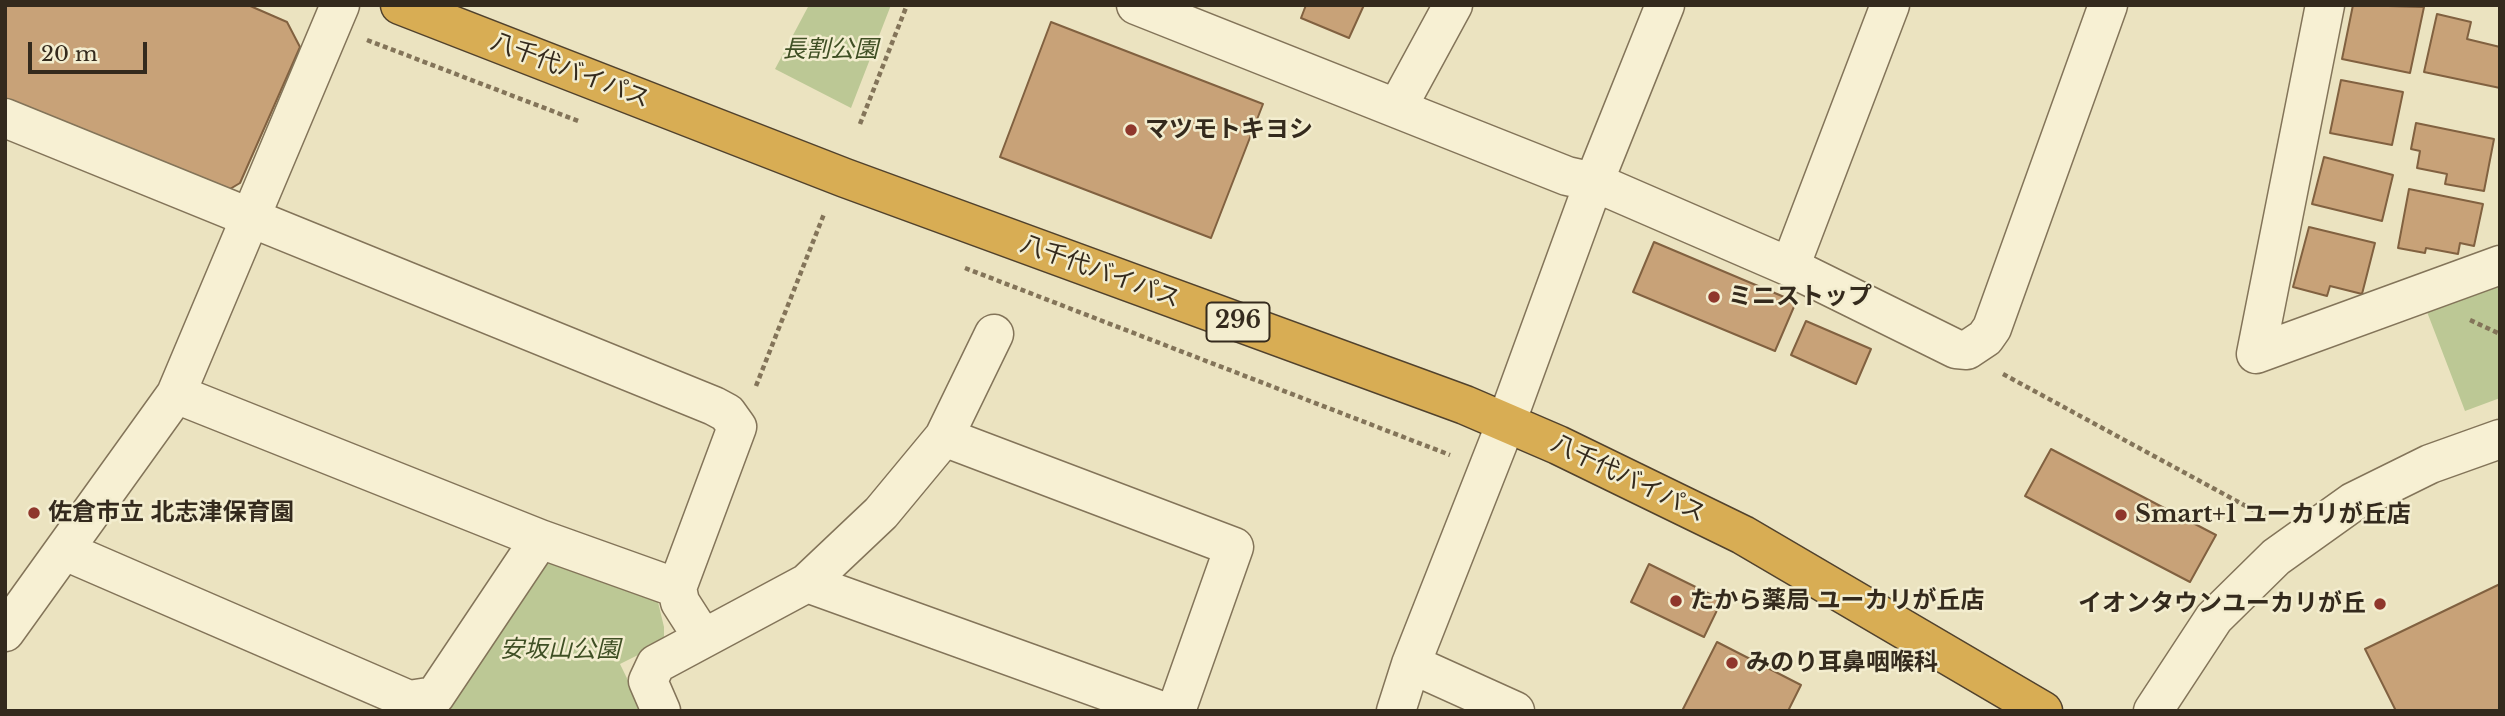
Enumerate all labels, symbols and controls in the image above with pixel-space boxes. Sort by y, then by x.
street label: 八千代バイパス [486,27,654,115]
scale bar [32,28,150,72]
park label: 長割公園 [782,36,878,64]
text: 20 m [41,41,98,67]
place label: マツモトキヨシ [1145,116,1313,144]
marker: マツモトキヨシ [1123,122,1139,138]
street label: 八千代バイパス [1016,230,1184,314]
place label: ミニストップ [1728,283,1872,311]
marker: ミニストップ [1706,289,1722,305]
road number: 296 [1206,302,1270,342]
street label: 八千代バイパス [1546,429,1710,529]
place label: 佐倉市立 北志津保育園 [48,499,294,527]
place label: Smart+1 ユーカリが丘店 [2135,501,2411,529]
marker: 佐倉市立 北志津保育園 [26,505,42,521]
marker: Smart+1 ユーカリが丘店 [2113,507,2129,523]
place label: たから薬局 ユーカリが丘店 [1690,587,1984,615]
place label: イオンタウンユーカリが丘 [2078,590,2366,618]
marker: たから薬局 ユーカリが丘店 [1668,593,1684,609]
marker: イオンタウンユーカリが丘 [2372,596,2388,612]
park label: 安坂山公園 [500,636,620,664]
place label: みのり耳鼻咽喉科 [1746,649,1938,677]
marker: みのり耳鼻咽喉科 [1724,655,1740,671]

